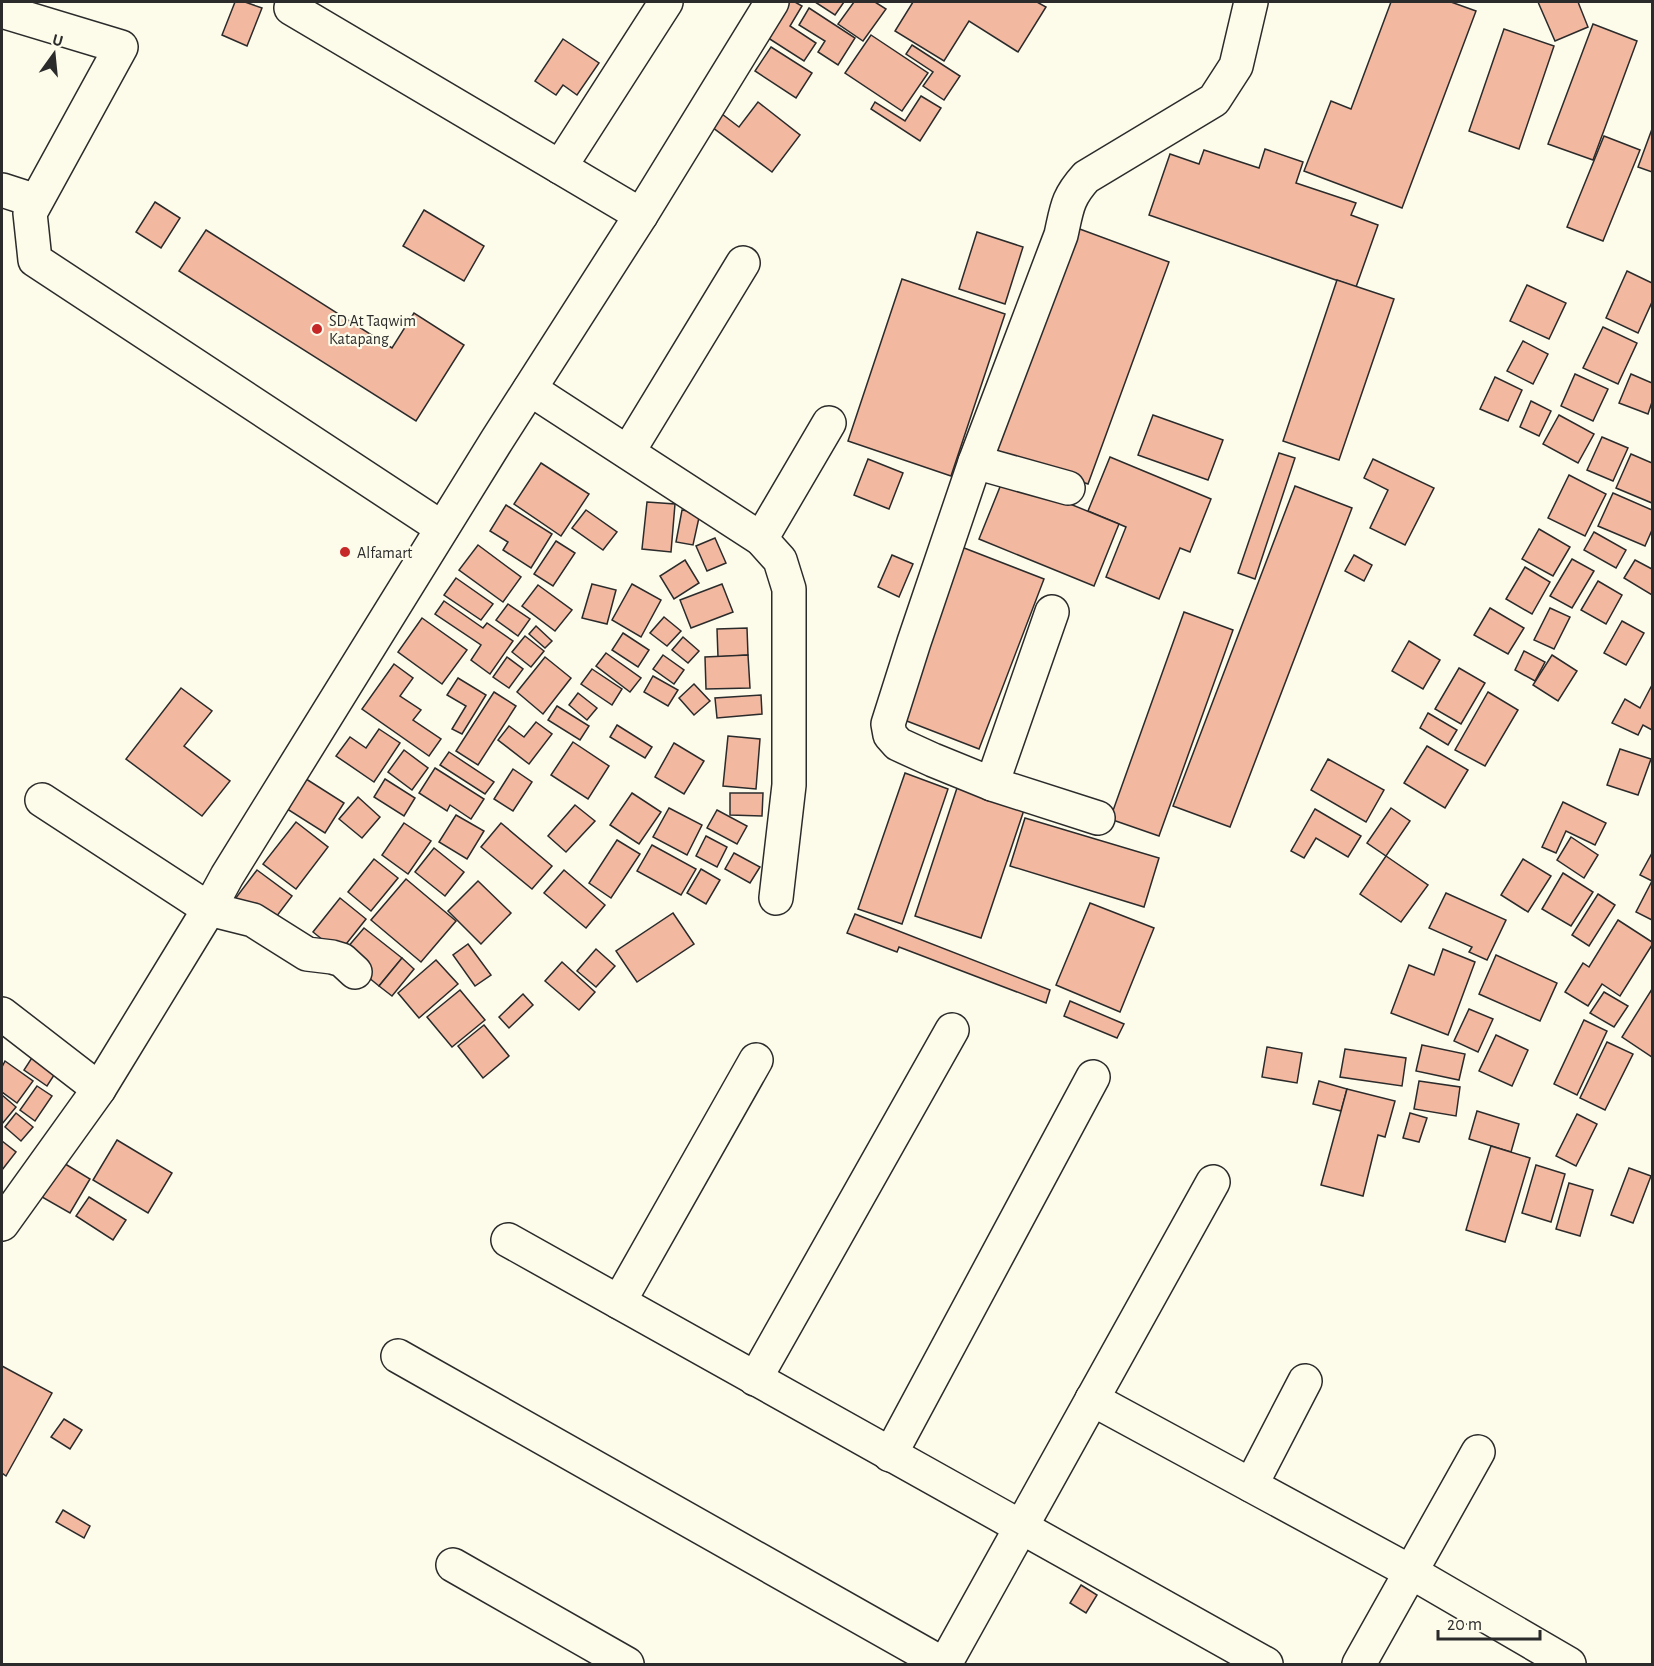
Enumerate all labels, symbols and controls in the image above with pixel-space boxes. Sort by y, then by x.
north arrow [24,24,84,84]
text: U [51,31,65,50]
place label: SD At Taqwim Katapang [329,313,416,347]
marker: SD At Taqwim Katapang [310,322,324,336]
marker: Alfamart [338,545,352,559]
place label: Alfamart [357,545,412,561]
scale bar [1438,1603,1540,1641]
text: 20 m [1447,1616,1482,1634]

